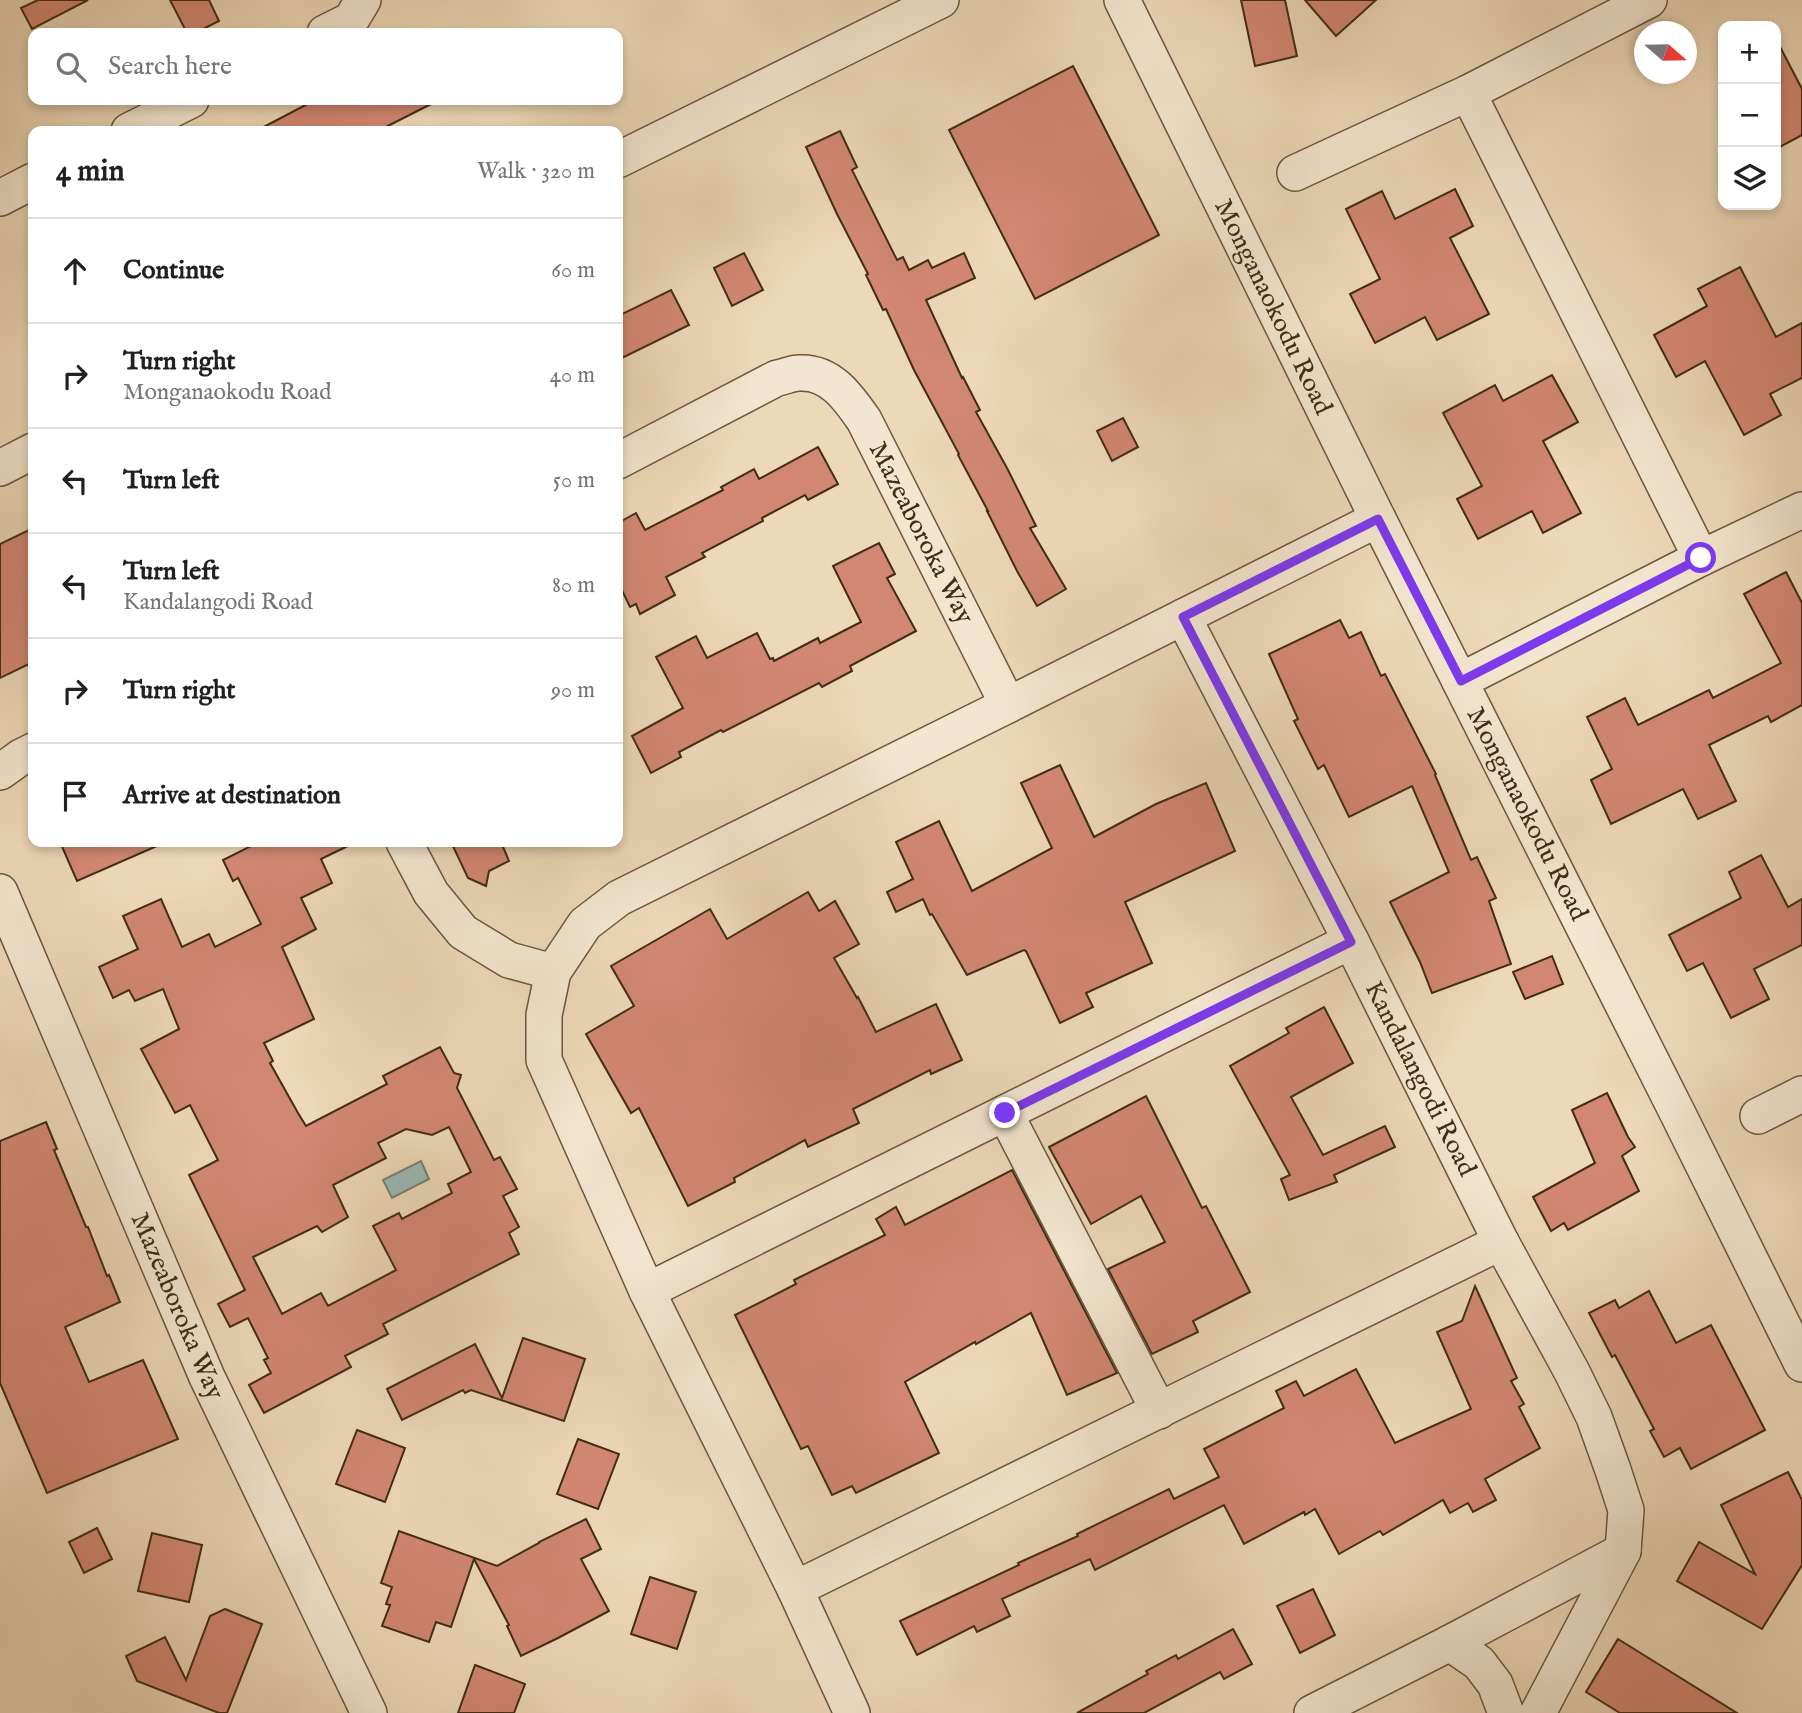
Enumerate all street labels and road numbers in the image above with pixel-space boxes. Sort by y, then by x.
street label: Monganaokodu Road [1206,194,1340,420]
street label: Mazeaboroka Way [861,436,981,630]
street label: Monganaokodu Road [1459,701,1595,927]
street label: Kandalangodi Road [1357,976,1483,1182]
street label: Mazeaboroka Way [123,1208,231,1405]

